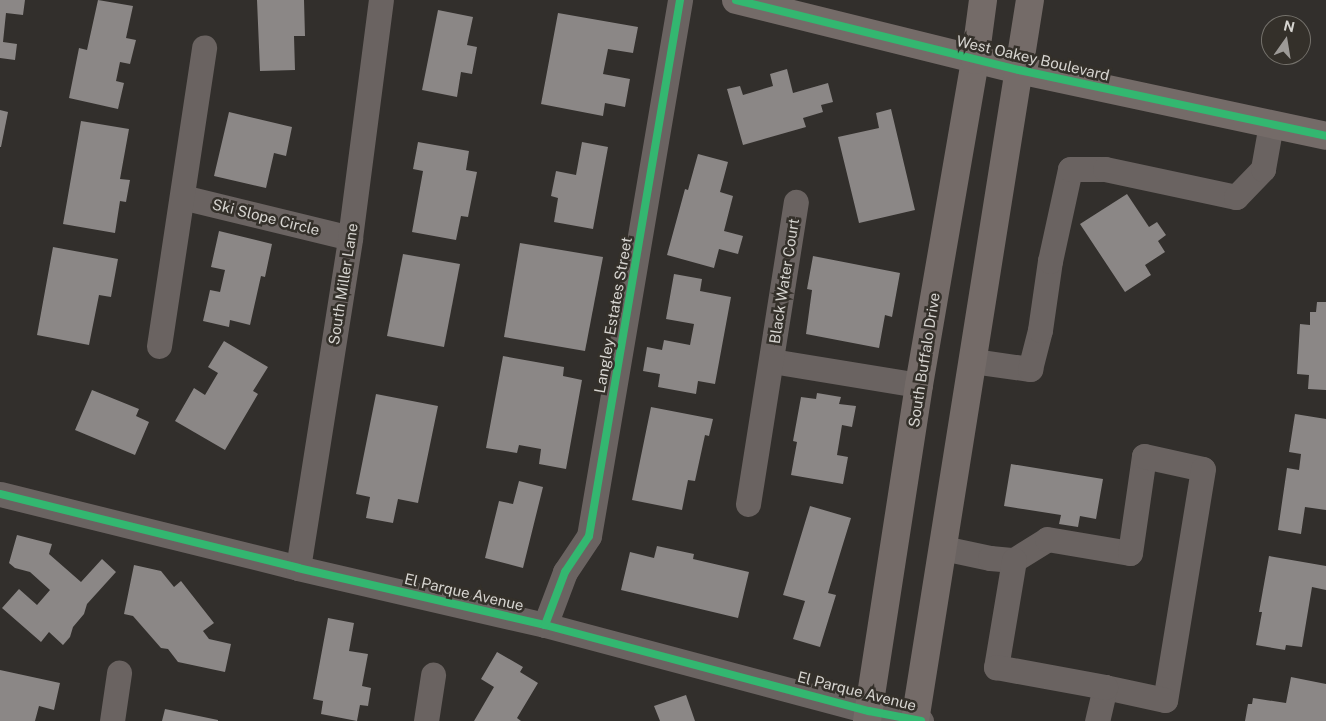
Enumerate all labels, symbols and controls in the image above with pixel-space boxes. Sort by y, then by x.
north arrow [1261,15,1311,65]
text: N [1282,17,1296,35]
street label: West Oakey Boulevard [955,32,1111,84]
street label: Ski Slope Circle [210,195,322,239]
street label: Black Water Court [765,217,803,345]
street label: South Miller Lane [325,222,361,346]
street label: Langley Estates Street [590,235,636,395]
street label: South Buffalo Drive [904,291,944,429]
street label: El Parque Avenue [403,570,525,614]
street label: El Parque Avenue [796,668,918,714]

